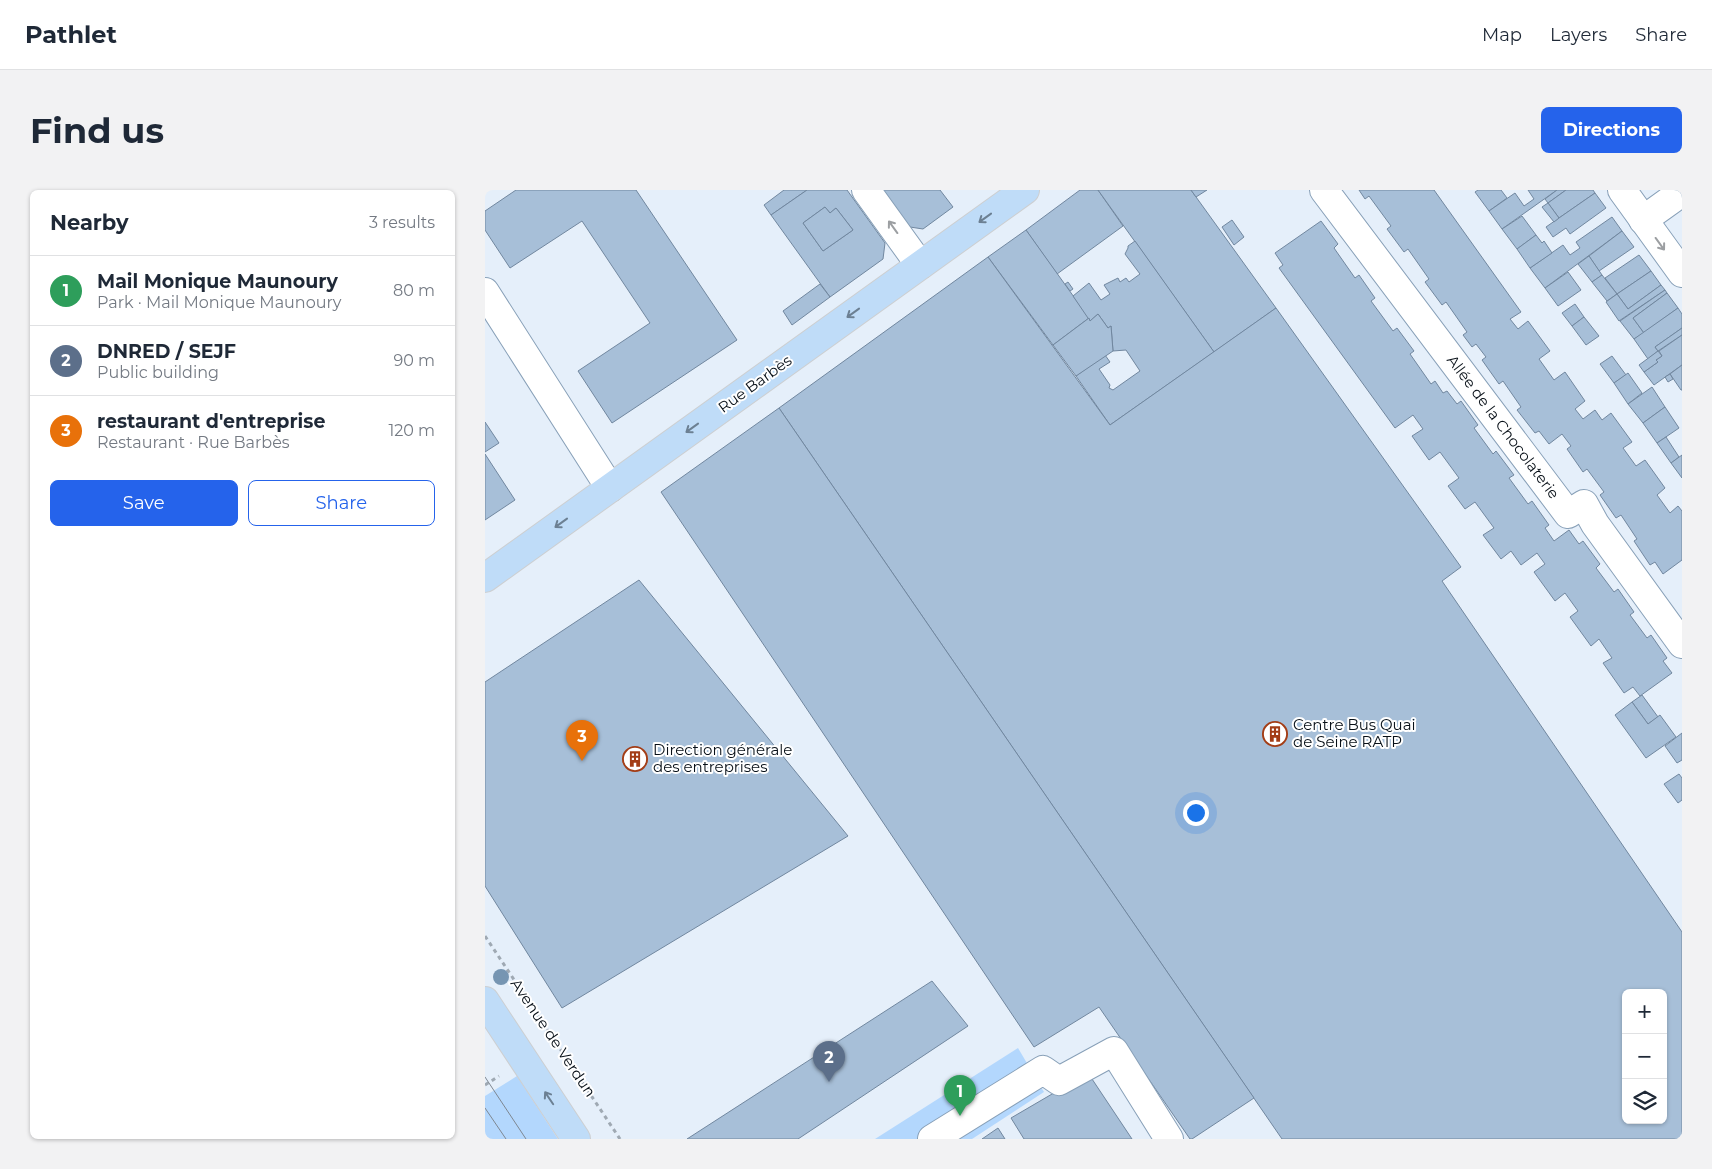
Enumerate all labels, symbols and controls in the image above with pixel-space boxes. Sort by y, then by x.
text: Pathlet [25,20,117,49]
text: Map [1482,24,1522,46]
text: Layers [1550,24,1607,46]
text: Share [1635,24,1687,46]
button: Directions [1541,107,1682,153]
text: Find us [30,109,164,152]
text: Nearby [50,210,129,235]
text: 3 results [369,213,435,232]
one-way arrow [979,213,992,224]
one-way arrow [888,221,898,235]
one-way arrow [1655,237,1666,250]
text: Mail Monique Maunoury [97,270,338,293]
text: 1 [63,281,69,300]
text: 80 m [393,281,435,300]
text: Park · Mail Monique Maunoury [97,293,341,312]
one-way arrow [846,308,860,318]
text: DNRED / SEJF [97,340,236,363]
street label: Rue Barbès [714,350,795,417]
text: 2 [61,351,71,370]
text: 90 m [393,351,435,370]
street label: Allée de la Chocolaterie [1443,351,1564,502]
text: Public building [97,363,219,382]
text: restaurant d'entreprise [97,410,325,433]
text: 3 [61,421,71,440]
text: 120 m [388,421,435,440]
one-way arrow [686,423,700,433]
text: Restaurant · Rue Barbès [97,433,290,452]
button: Save [50,480,238,526]
button: Share [248,480,435,526]
one-way arrow [554,518,568,528]
place label: Centre Bus Quai de Seine RATP [1293,715,1416,751]
pin: 3 [566,720,598,761]
building icon: Centre Bus Quai de Seine RATP [1262,721,1288,747]
place label: Direction générale des entreprises [653,740,792,776]
building icon: Direction générale des entreprises [622,746,648,772]
your location [1183,800,1209,826]
street label: Avenue de Verdun [507,975,600,1100]
map controls [1622,989,1667,1124]
button: + [1622,989,1667,1034]
button: − [1622,1034,1667,1079]
pin: 2 [813,1041,845,1082]
pin: 1 [944,1075,976,1116]
button: layers [1622,1079,1667,1124]
one-way arrow [544,1092,554,1106]

